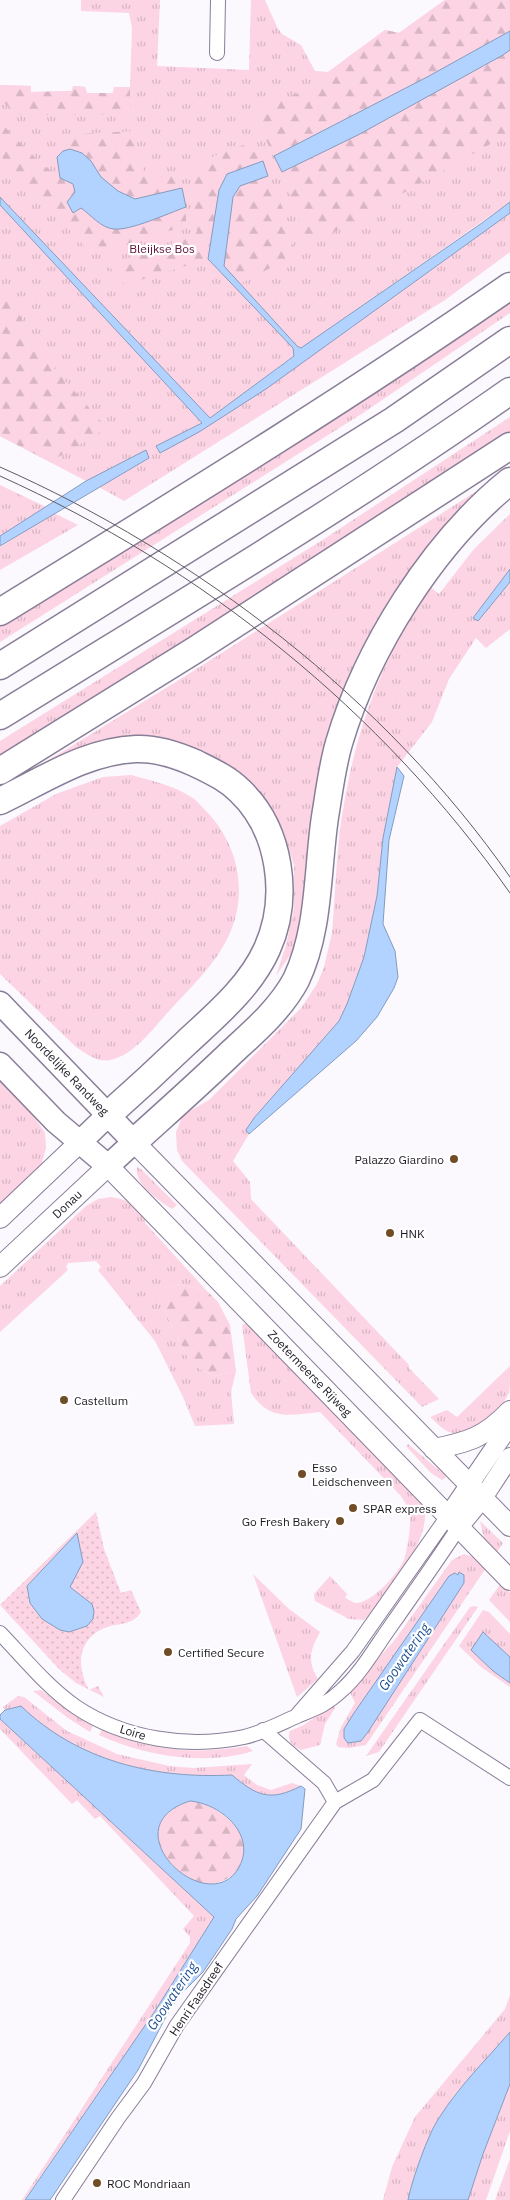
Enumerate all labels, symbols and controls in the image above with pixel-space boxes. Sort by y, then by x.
park label: Bleijkse Bos [129,241,195,256]
street label: Noordelijke Randweg [22,1026,113,1119]
place label: Palazzo Giardino [355,1152,444,1167]
marker: Palazzo Giardino [448,1153,460,1165]
street label: Donau [49,1187,85,1221]
place label: HNK [400,1226,425,1241]
marker: HNK [384,1227,396,1239]
street label: Zoetermeerse Rijweg [265,1327,356,1420]
place label: Castellum [74,1393,128,1408]
marker: Castellum [58,1394,70,1406]
place label: Esso Leidschenveen [312,1460,392,1489]
marker: Esso Leidschenveen [296,1468,308,1480]
place label: SPAR express [363,1501,437,1516]
marker: SPAR express [347,1502,359,1514]
place label: Go Fresh Bakery [242,1514,330,1529]
marker: Go Fresh Bakery [334,1515,346,1527]
water label: Goowatering [374,1619,434,1694]
place label: Certified Secure [178,1645,265,1660]
marker: Certified Secure [162,1646,174,1658]
street label: Loire [118,1721,148,1743]
water label: Goowatering [143,1958,202,2033]
street label: Henri Faasdreef [166,1959,226,2039]
place label: ROC Mondriaan [107,2176,191,2191]
marker: ROC Mondriaan [91,2177,103,2189]

